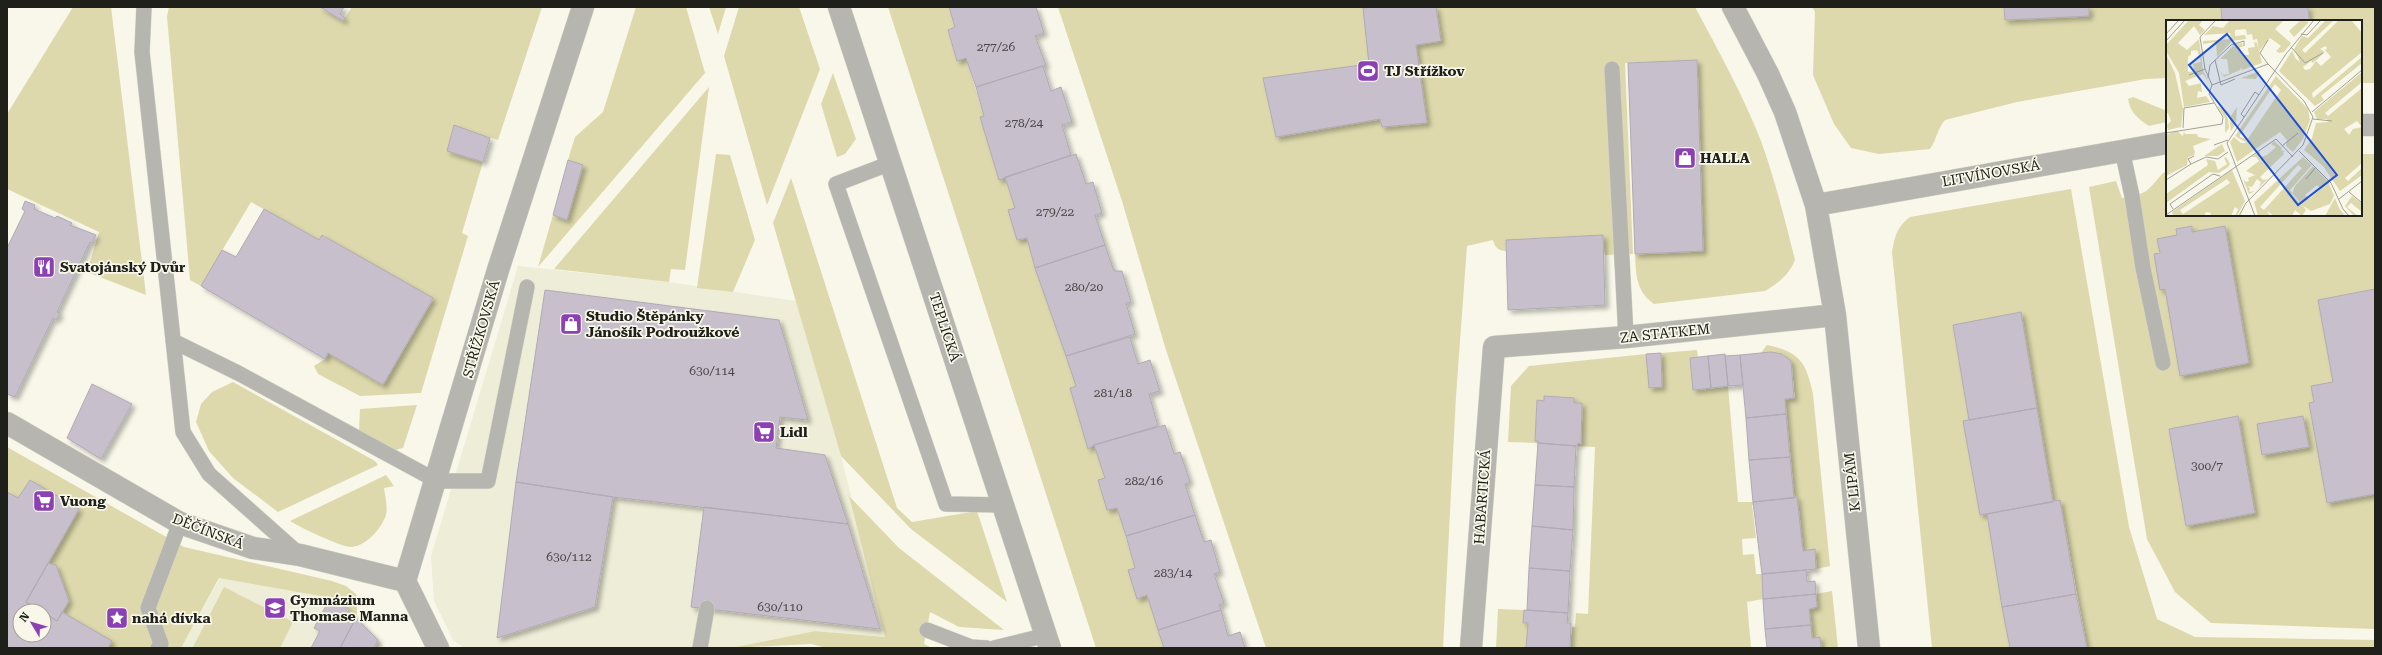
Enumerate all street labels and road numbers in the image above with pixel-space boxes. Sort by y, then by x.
street label: LITVÍNOVSKÁ [1941,156,2041,189]
street label: STŘÍŽKOVSKÁ [459,278,503,380]
street label: TEPLICKÁ [926,291,964,364]
street label: ZA STATKEM [1619,320,1711,346]
street label: HABARTICKÁ [1471,449,1493,545]
street label: K LIPÁM [1841,452,1863,512]
street label: DĚČÍNSKÁ [170,510,246,552]

